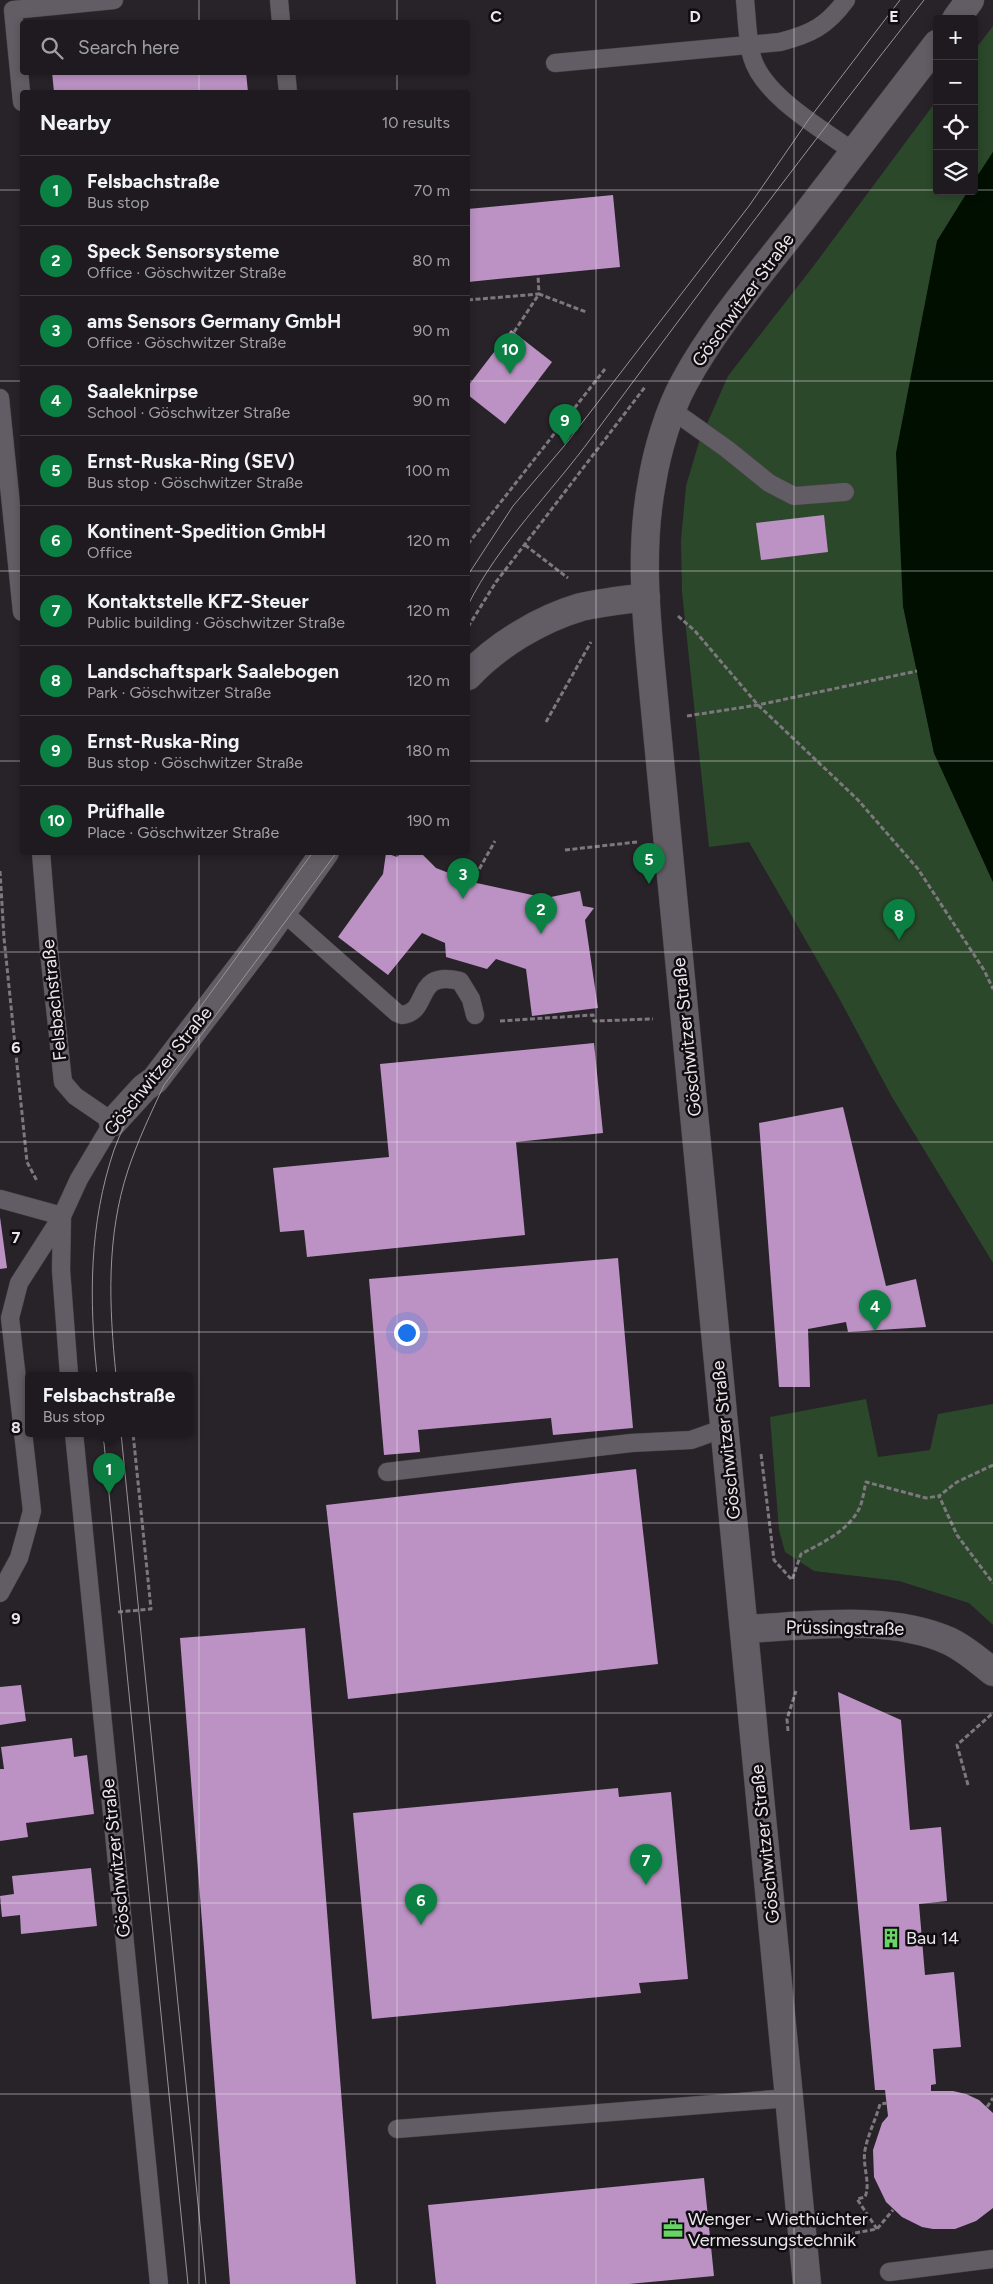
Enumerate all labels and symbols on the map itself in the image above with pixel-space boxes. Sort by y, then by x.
text: C [490,7,502,26]
text: D [689,7,701,26]
text: E [889,7,899,26]
street label: Göschwitzer Straße [687,229,799,371]
pin: 10 [494,333,526,374]
pin: 9 [549,404,581,445]
pin: 5 [633,843,665,884]
pin: 3 [447,858,479,899]
pin: 2 [525,893,557,934]
pin: 8 [883,899,915,940]
street label: Felsbachstraße [37,938,71,1062]
street label: Göschwitzer Straße [668,956,706,1117]
street label: Göschwitzer Straße [99,1002,217,1140]
text: 6 [11,1038,21,1057]
text: 7 [12,1228,21,1247]
pin: 4 [859,1290,891,1331]
your location [394,1320,420,1346]
street label: Göschwitzer Straße [707,1359,745,1520]
text: 8 [11,1418,21,1437]
pin: 1 [93,1453,125,1494]
text: 9 [11,1609,21,1628]
street label: Prüssingstraße [786,1616,905,1640]
street label: Göschwitzer Straße [746,1763,784,1924]
street label: Göschwitzer Straße [97,1777,135,1938]
pin: 7 [630,1844,662,1885]
pin: 6 [405,1884,437,1925]
building icon: Bau 14 [880,1927,902,1949]
place label: Bau 14 [906,1927,959,1949]
place label: Wenger - Wiethüchter Vermessungstechnik [688,2208,868,2251]
office icon: Wenger - Wiethüchter Vermessungstechnik [662,2218,684,2240]

